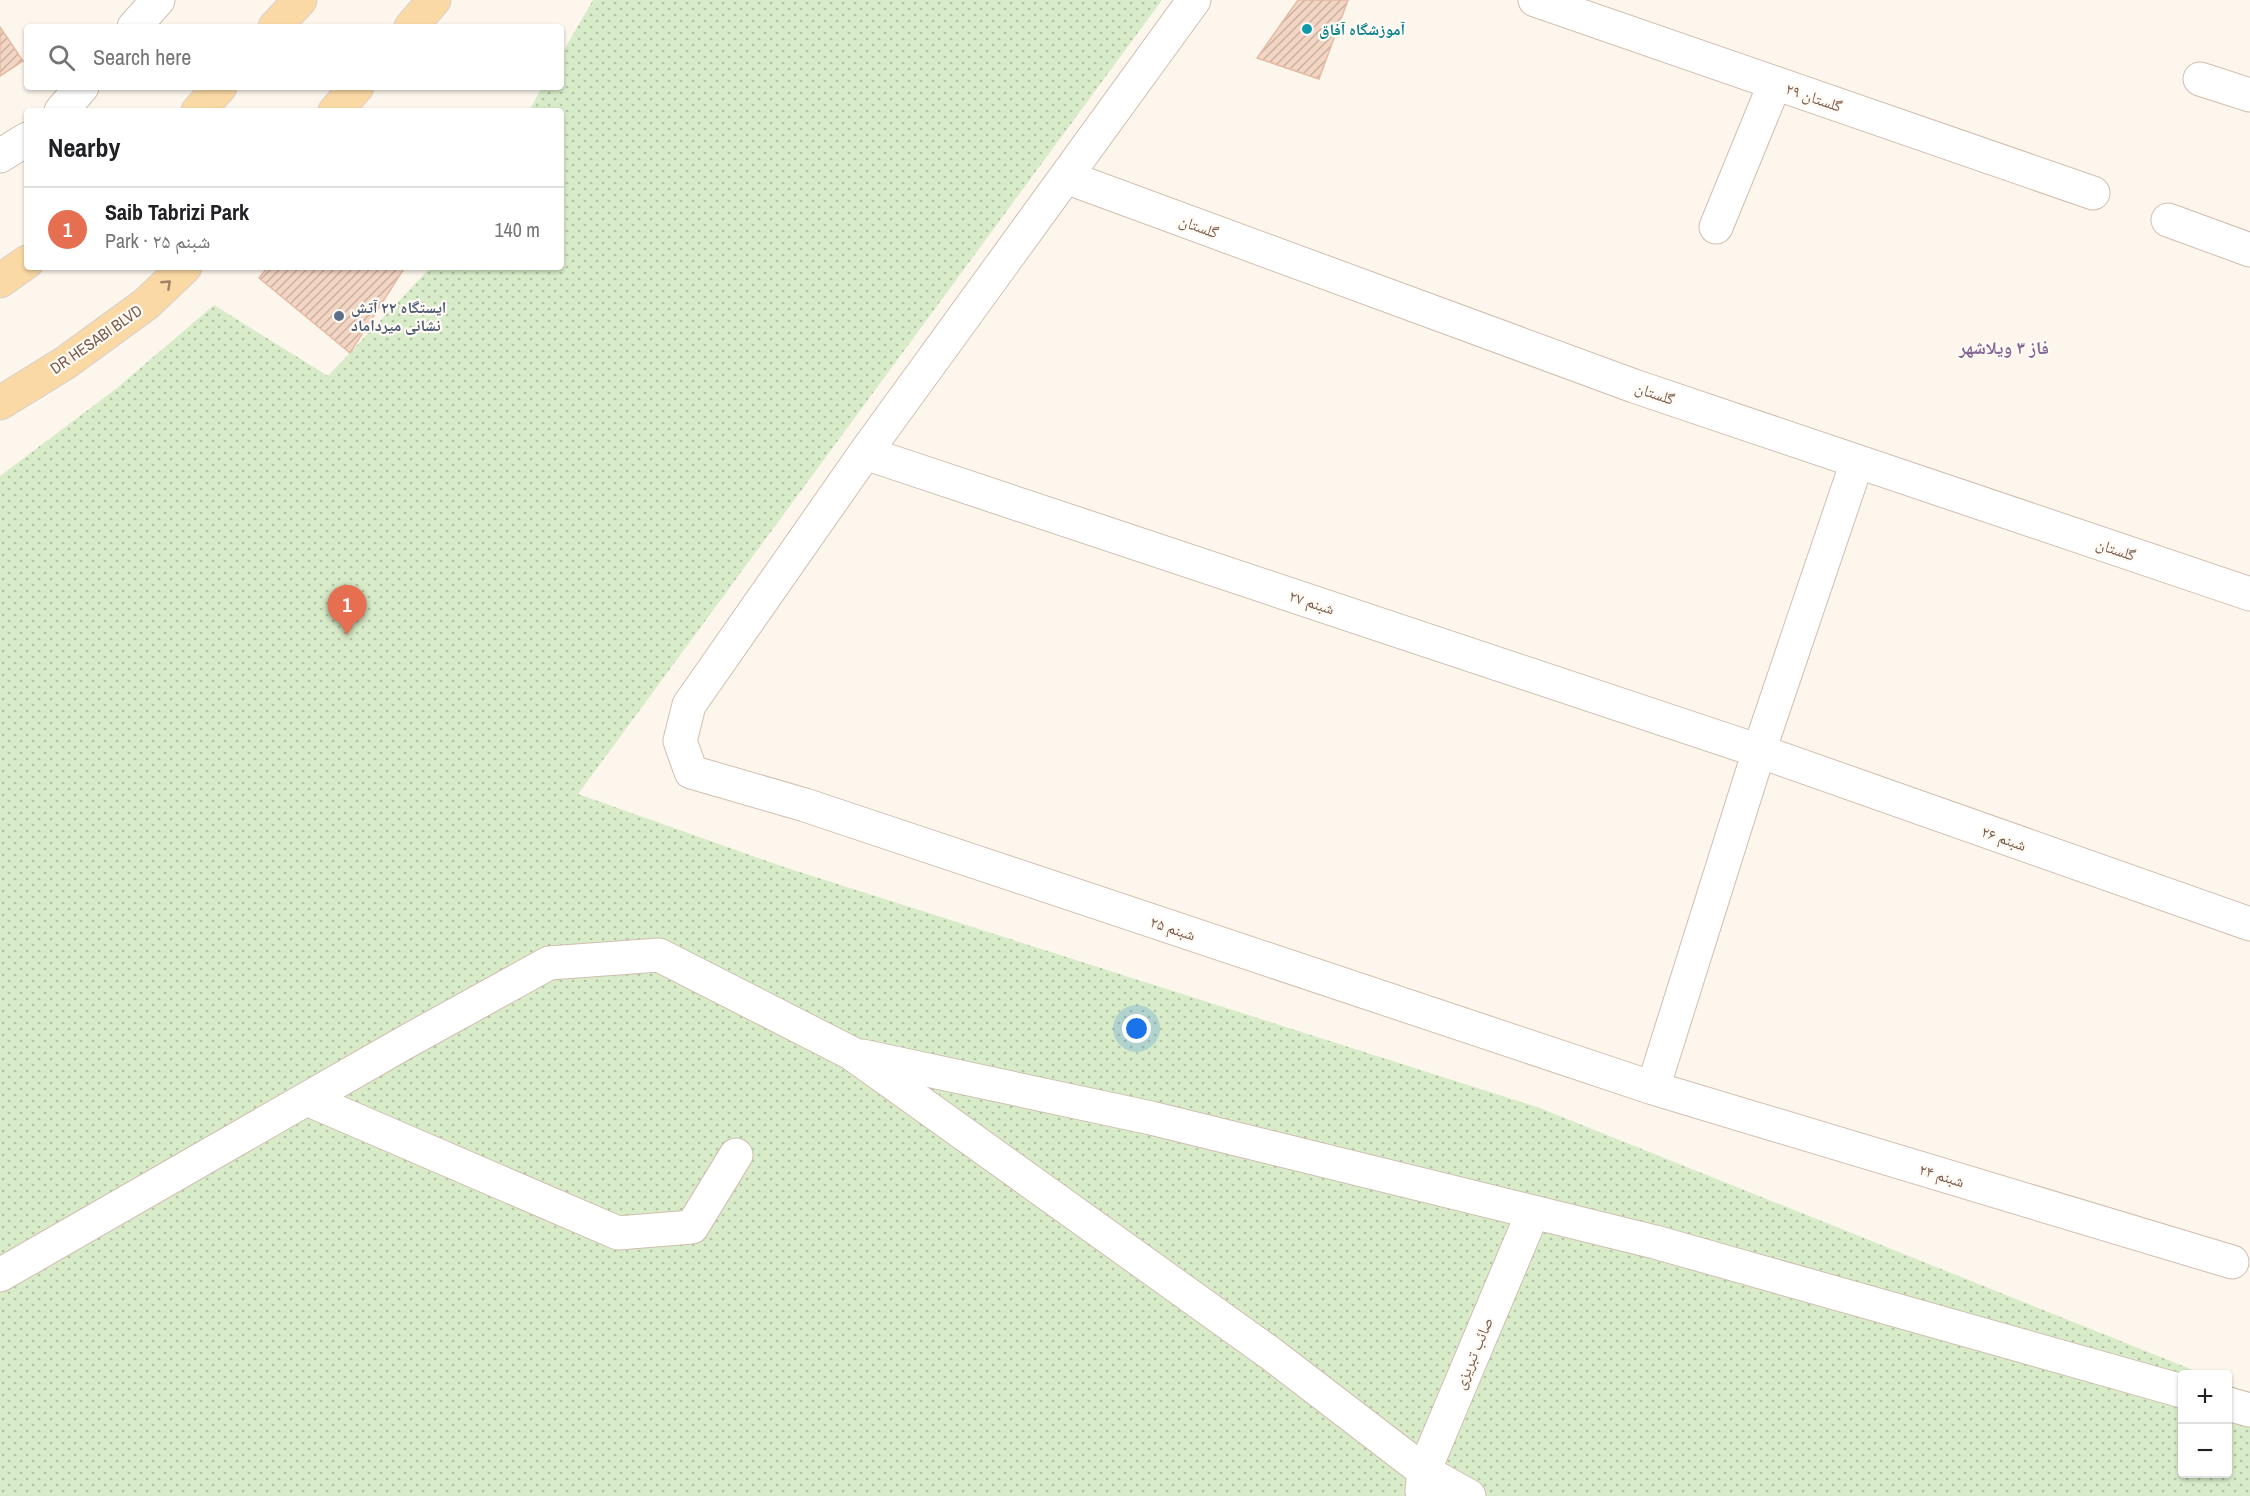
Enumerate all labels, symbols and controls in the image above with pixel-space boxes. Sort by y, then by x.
place label: آموزشگاه آفاق [1319,18,1406,40]
marker: آموزشگاه آفاق [1300,22,1314,36]
search box [24,24,564,90]
icon: search [45,41,78,74]
text: Search here [93,42,191,72]
street label: گلستان ۲۹ [1783,77,1846,117]
text: Nearby [48,130,120,165]
text: Saib Tabrizi Park [105,197,249,227]
street label: گلستان [1176,209,1222,243]
text: 1 [63,216,72,243]
text: 140 m [494,216,540,243]
text: Park · شبنم ۲۵ [105,227,210,254]
one-way arrow [160,280,171,291]
place label: ایستگاه ۲۲ آتش نشانی میرداماد [351,296,446,336]
street label: DR HESABI BLVD [46,299,146,379]
marker: ایستگاه ۲۲ آتش نشانی میرداماد [332,309,346,323]
district label: فاز ۳ ویلاشهر [1958,335,2049,360]
street label: گلستان [1632,376,1678,410]
street label: گلستان [2093,532,2139,566]
street label: شبنم ۲۷ [1287,584,1337,620]
pin: 1 [328,586,366,635]
street label: شبنم ۲۶ [1979,820,2029,856]
street label: شبنم ۲۵ [1148,910,1198,946]
your location [1122,1014,1151,1043]
street label: شبنم ۲۴ [1917,1158,1967,1192]
street label: صائب تبریزی [1448,1314,1498,1392]
map controls [2178,1370,2232,1478]
button: + [2178,1370,2232,1424]
button: − [2178,1424,2232,1478]

